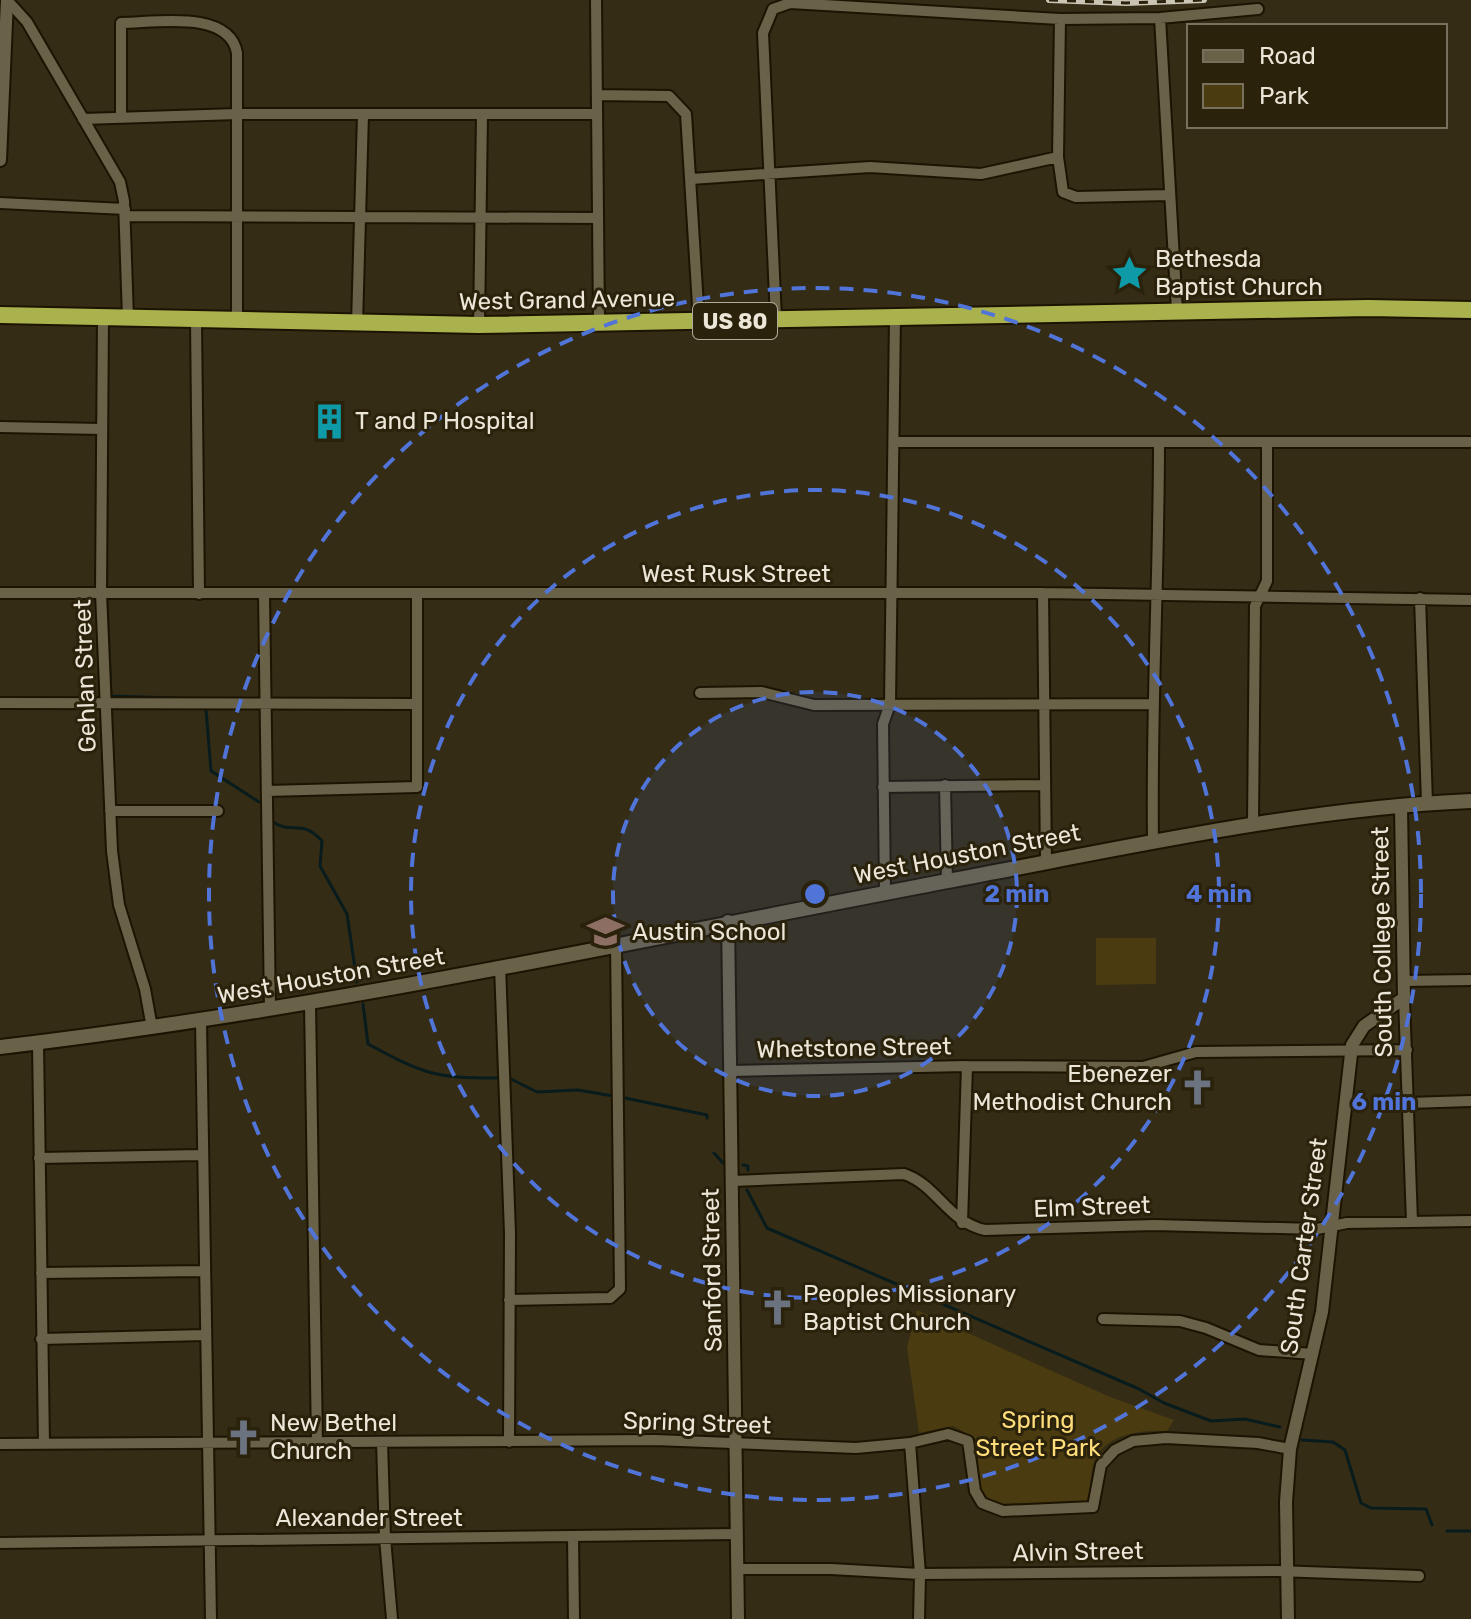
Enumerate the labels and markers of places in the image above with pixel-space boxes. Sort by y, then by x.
place label: Bethesda Baptist Church [1155,245,1323,301]
place icon: Bethesda Baptist Church [1110,254,1148,292]
building icon: T and P Hospital [310,402,348,440]
place label: T and P Hospital [355,407,535,435]
centre of rings [801,880,829,908]
school or university icon: Austin School [587,913,625,951]
place label: Austin School [632,918,786,946]
place label: Ebenezer Methodist Church [972,1060,1172,1116]
church icon: Ebenezer Methodist Church [1179,1069,1217,1107]
place label: Peoples Missionary Baptist Church [803,1280,1016,1336]
church icon: Peoples Missionary Baptist Church [758,1289,796,1327]
place label: New Bethel Church [270,1409,397,1465]
church icon: New Bethel Church [225,1418,263,1456]

